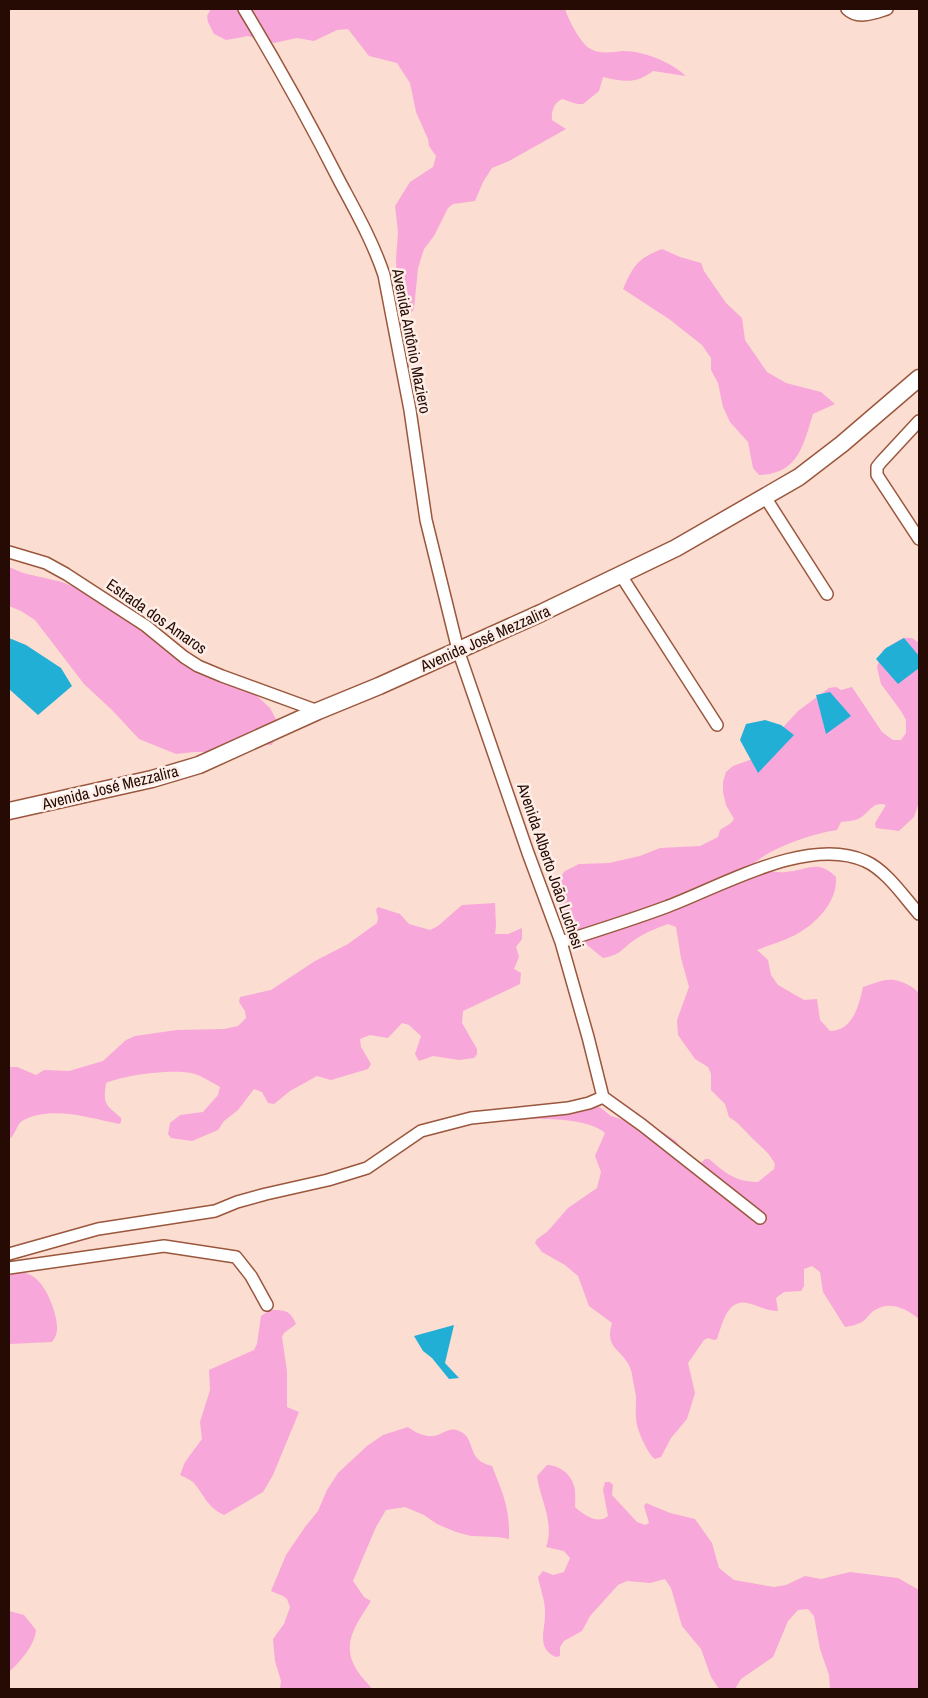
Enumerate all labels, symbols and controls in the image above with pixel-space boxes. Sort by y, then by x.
street label: Avenida Antônio Maziero [387,266,437,415]
street label: Estrada dos Amaros [102,573,212,659]
street label: Avenida José Mezzalira [416,599,554,677]
street label: Avenida José Mezzalira [39,759,181,815]
street label: Avenida Alberto João Luchesi [512,779,590,952]

